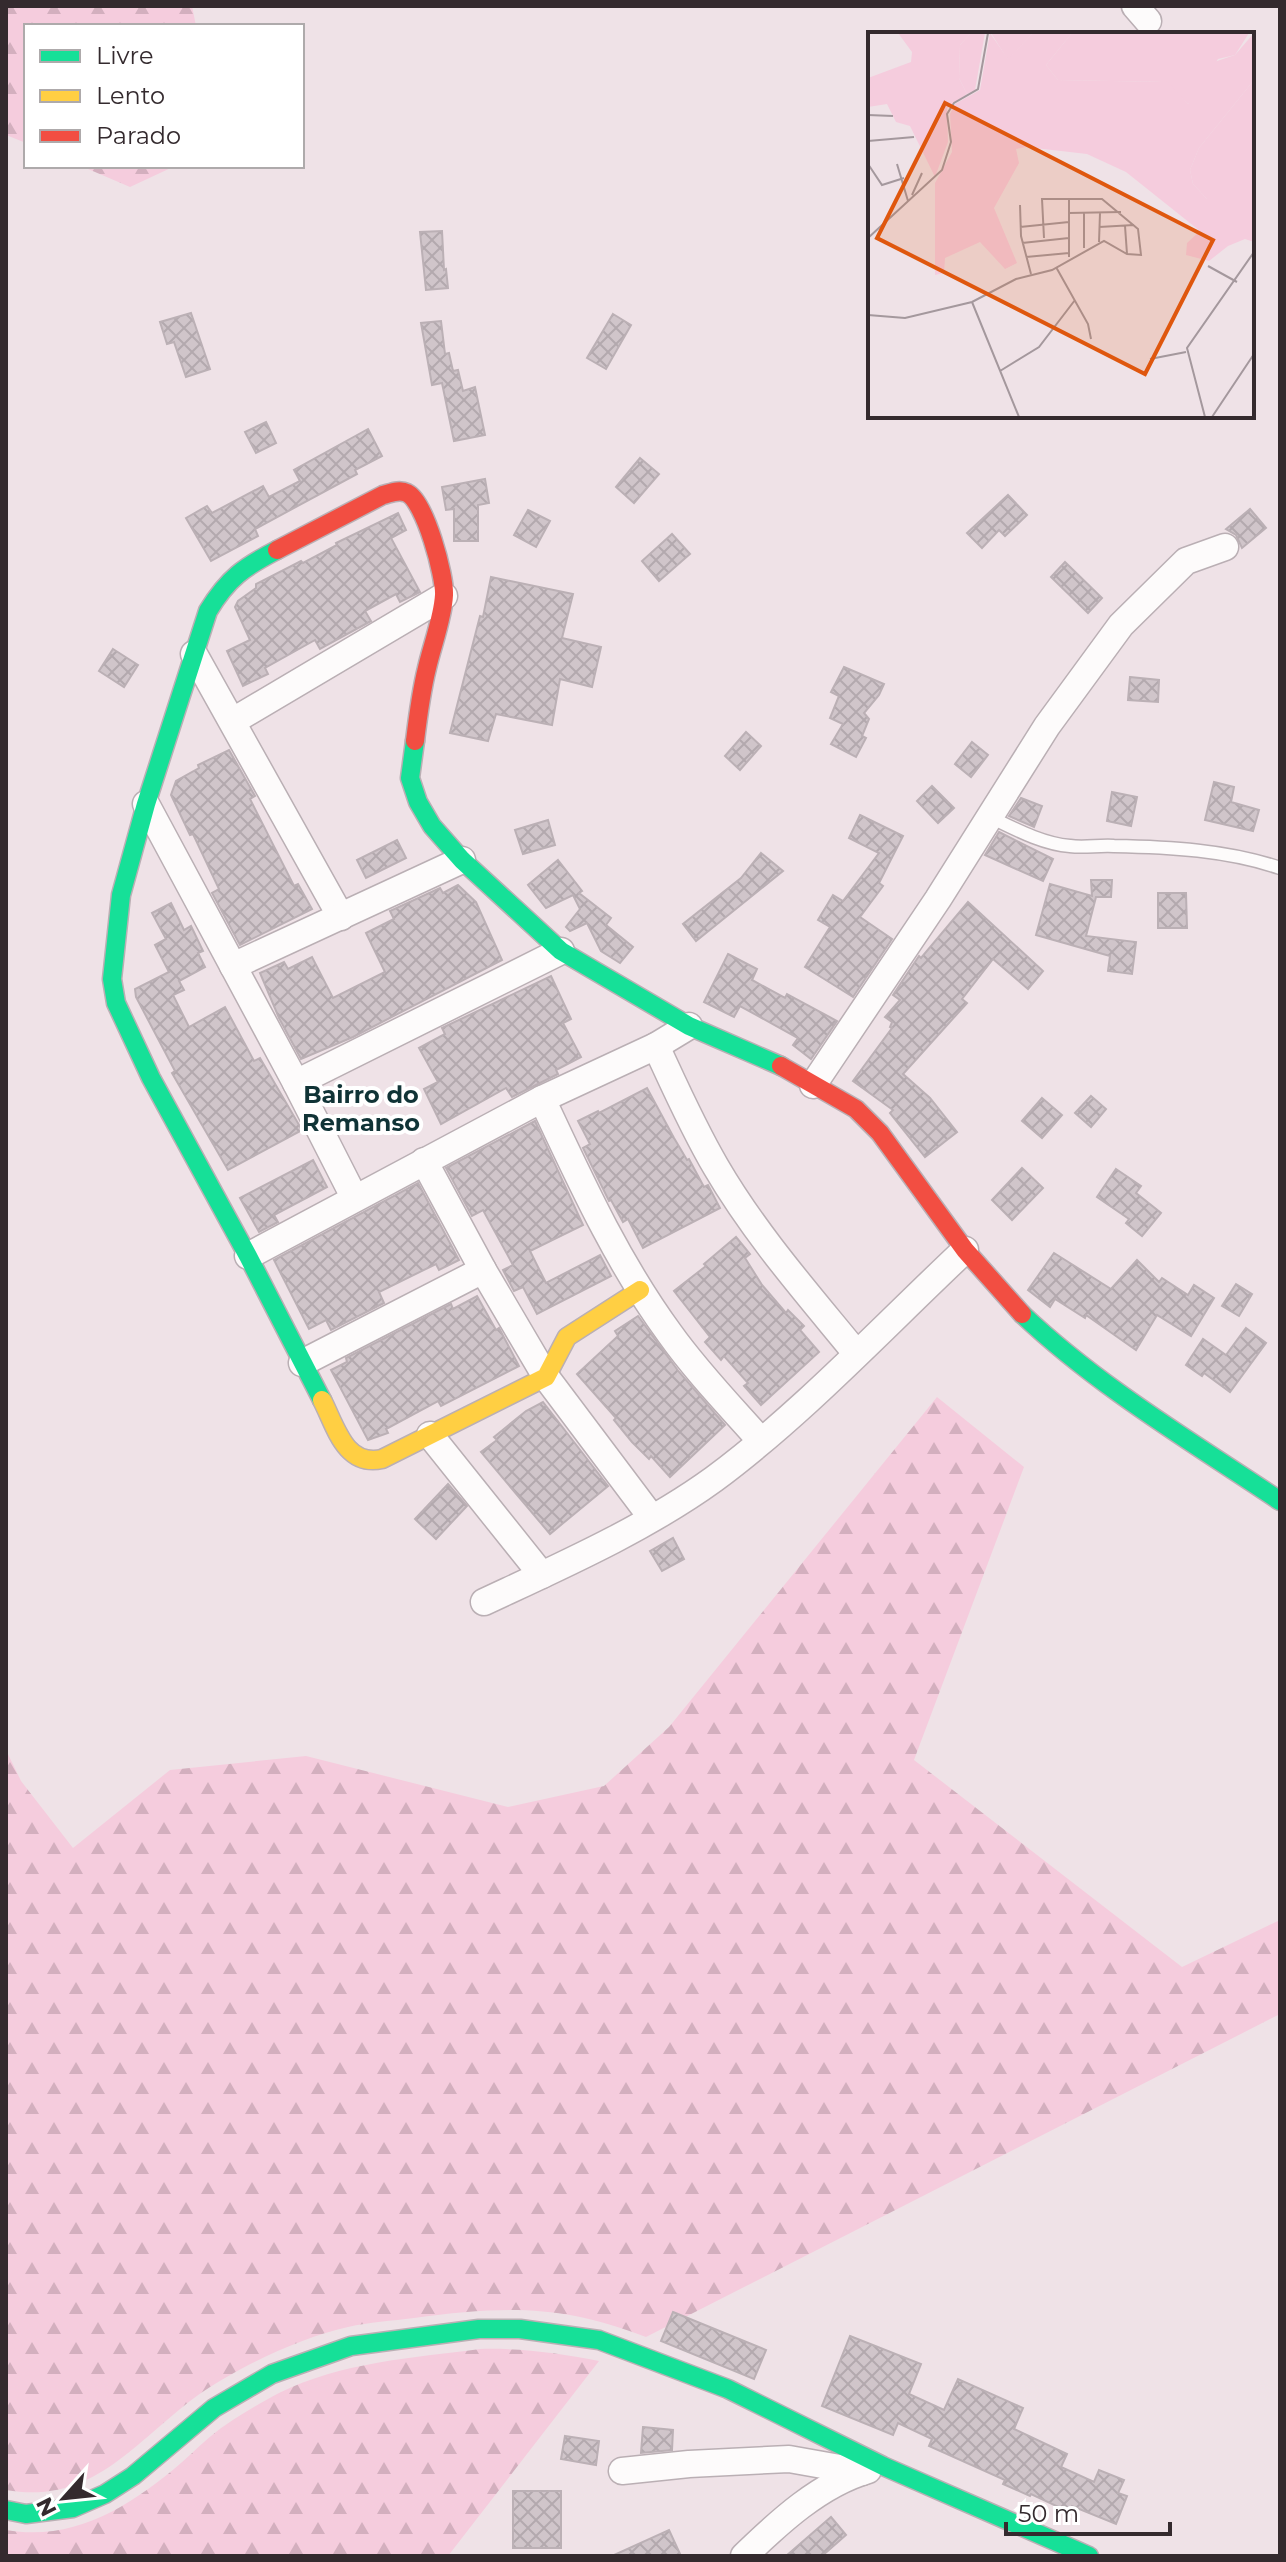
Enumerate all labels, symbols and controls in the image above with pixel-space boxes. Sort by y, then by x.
legend [24,24,304,168]
inset map [868,32,1254,418]
text: Livre [96,41,153,70]
text: Lento [96,81,165,110]
text: Parado [96,121,181,150]
district label: Bairro do Remanso [302,1080,420,1137]
north arrow [24,2458,104,2538]
scale bar [1006,2486,1170,2536]
text: N [31,2493,63,2521]
text: 50 m [1018,2499,1079,2528]

